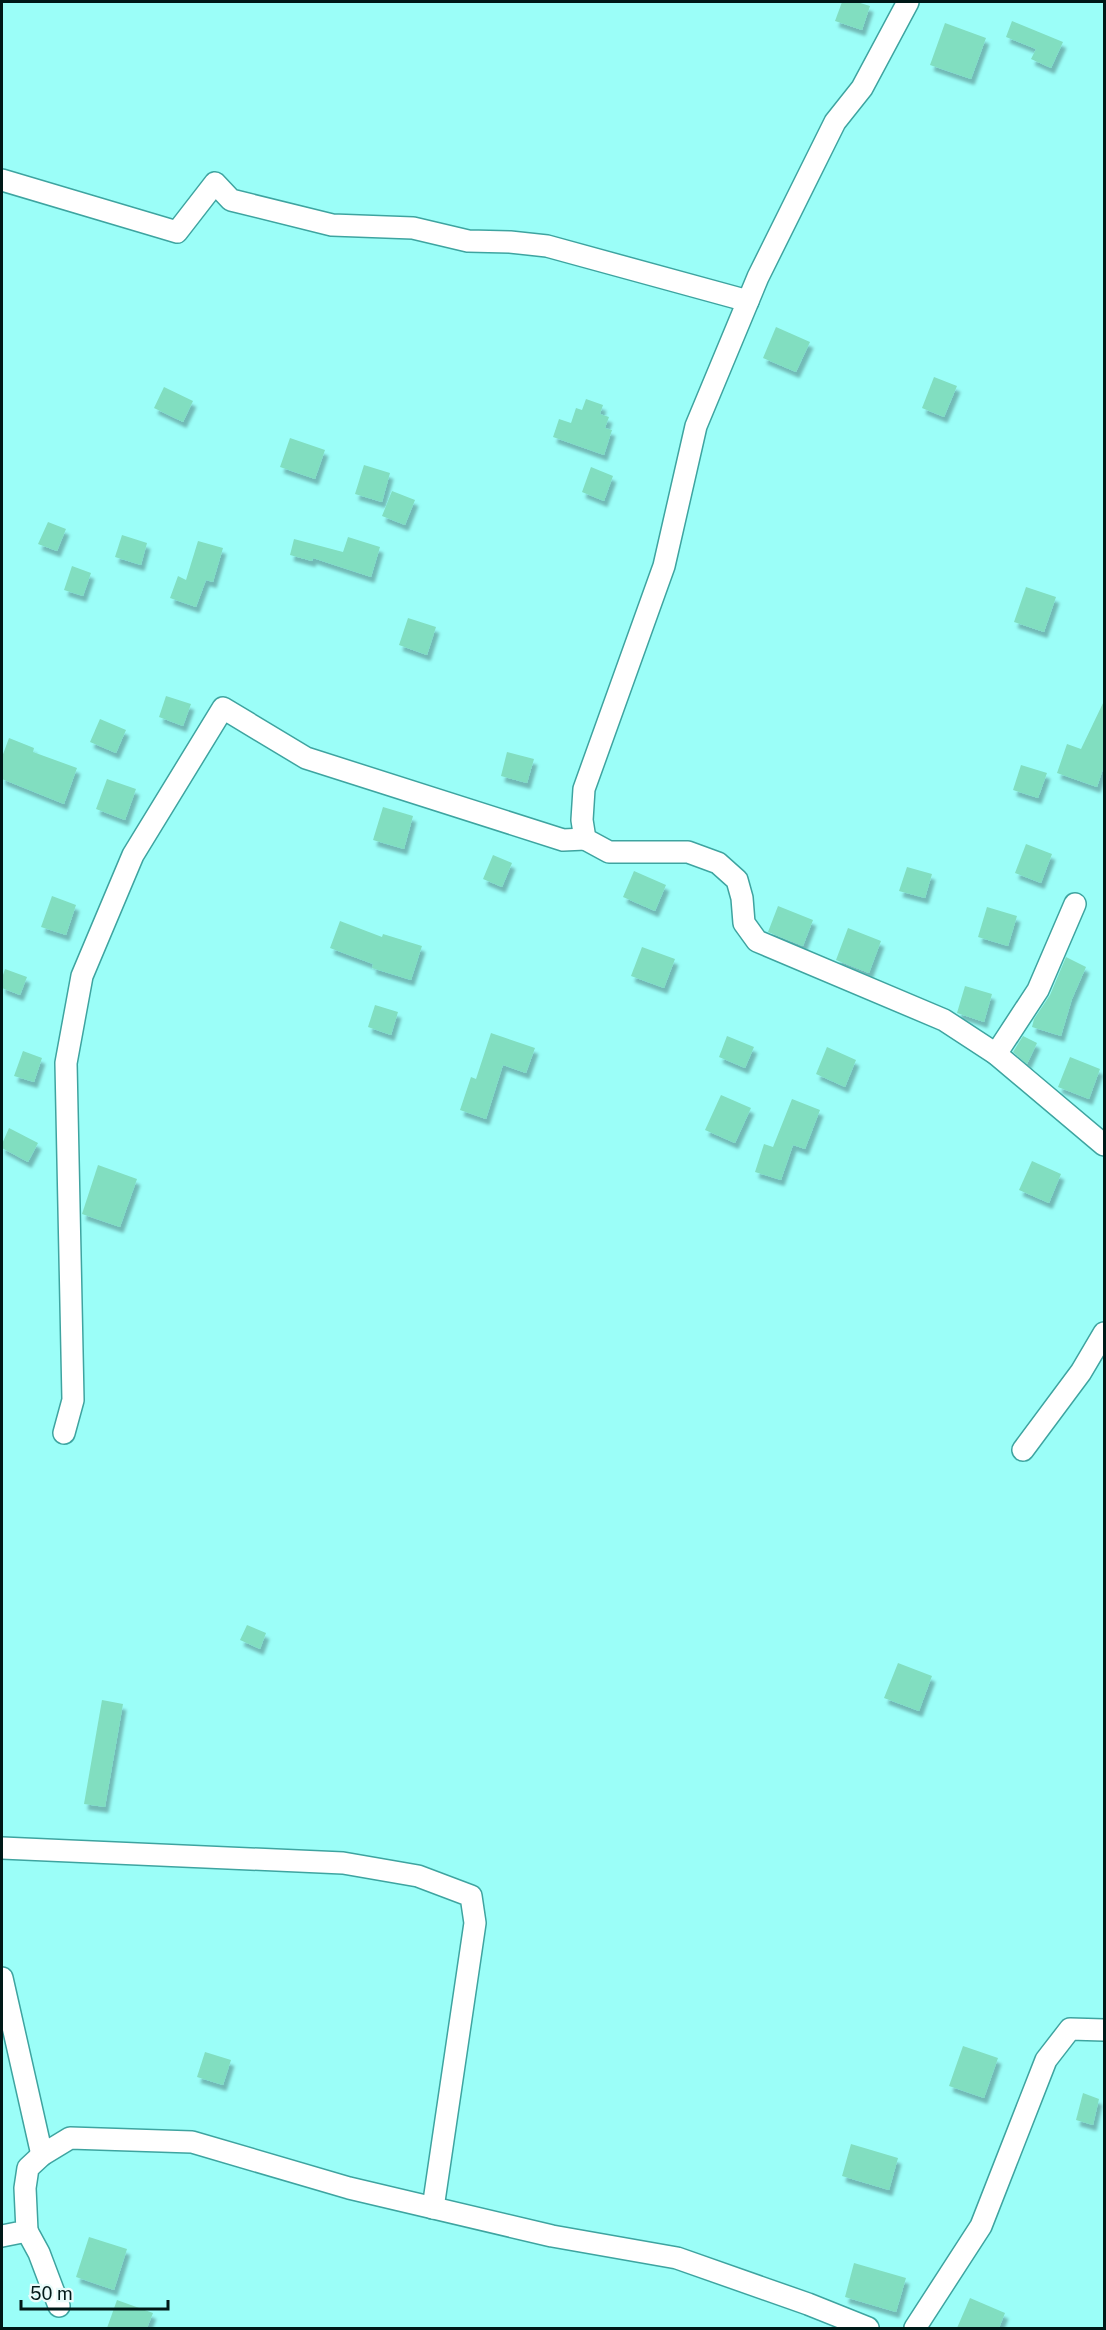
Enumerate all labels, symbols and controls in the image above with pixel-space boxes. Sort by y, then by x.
scale bar [21,2273,168,2311]
text: 50 m [30,2283,73,2304]

